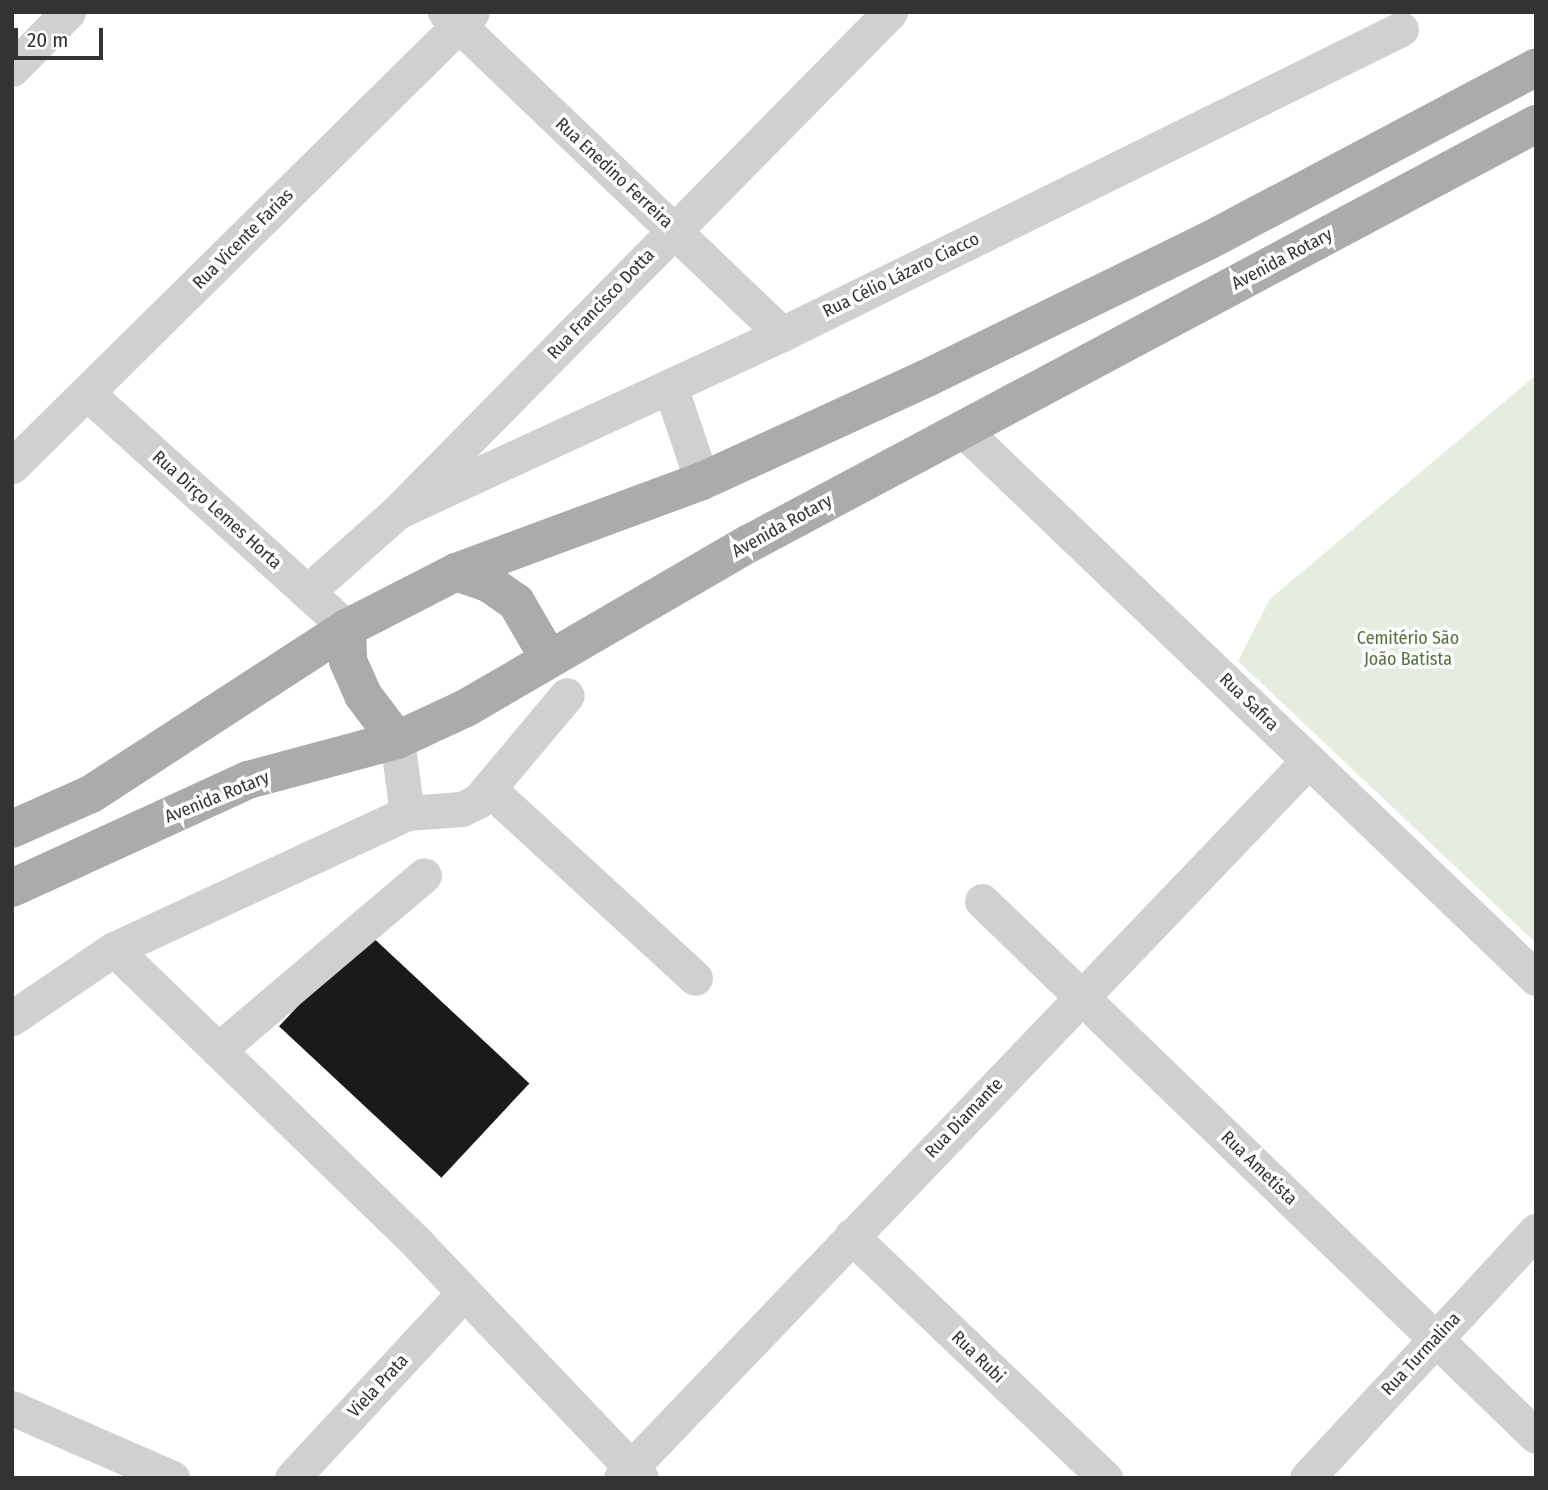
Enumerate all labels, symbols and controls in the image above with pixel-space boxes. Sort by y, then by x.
scale bar [18,14,107,58]
text: 20 m [27,27,68,53]
street label: Rua Enedino Ferreira [551,113,677,233]
street label: Rua Vicente Farias [188,184,298,294]
street label: Avenida Rotary [1228,223,1336,295]
street label: Rua Célio Lázaro Ciacco [819,228,983,322]
street label: Rua Francisco Dotta [543,244,659,364]
street label: Rua Dirço Lemes Horta [148,446,286,574]
street label: Avenida Rotary [728,490,836,562]
park label: Cemitério São João Batista [1357,628,1459,670]
street label: Rua Safira [1215,669,1283,735]
street label: Avenida Rotary [162,766,272,828]
street label: Rua Diamante [921,1074,1007,1162]
street label: Rua Ametista [1217,1126,1301,1210]
street label: Rua Turmalina [1377,1308,1465,1400]
street label: Rua Rubi [947,1326,1009,1388]
street label: Viela Prata [343,1350,413,1422]

